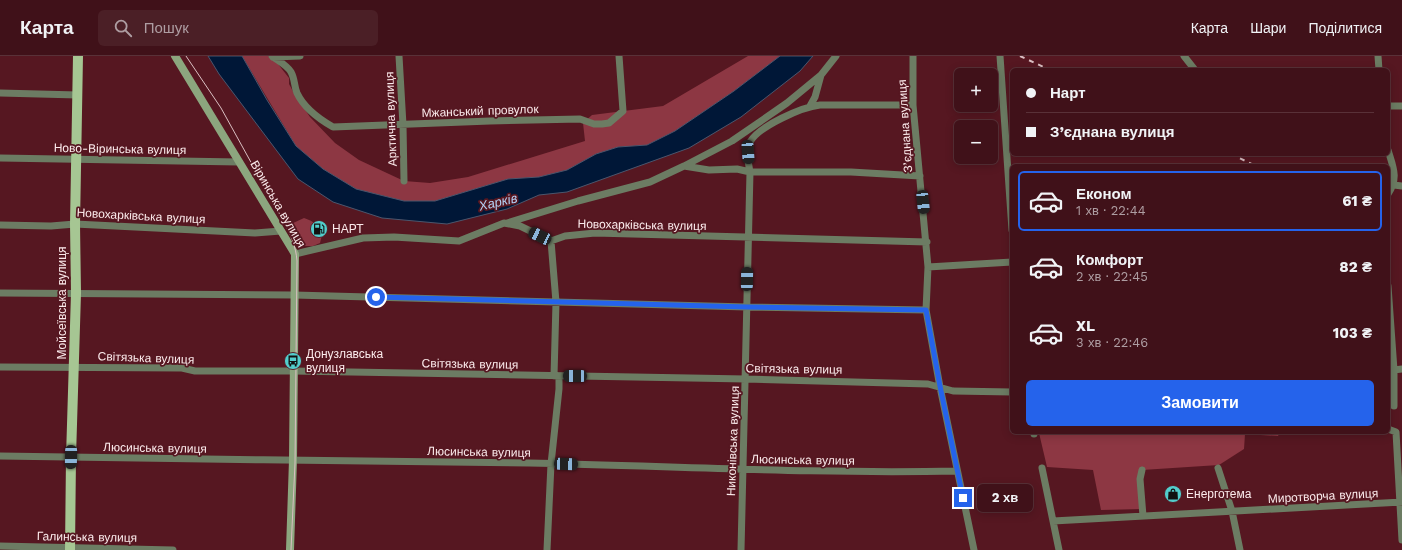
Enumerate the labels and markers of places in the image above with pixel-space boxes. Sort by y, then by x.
fuel station icon: НАРТ [309,219,329,239]
place label: НАРТ [332,222,364,236]
place label: Донузлавська вулиця [306,347,384,375]
bus stop icon: Донузлавська вулиця [283,351,303,371]
shop icon: Енерготема [1163,484,1183,504]
place label: Енерготема [1186,487,1252,501]

